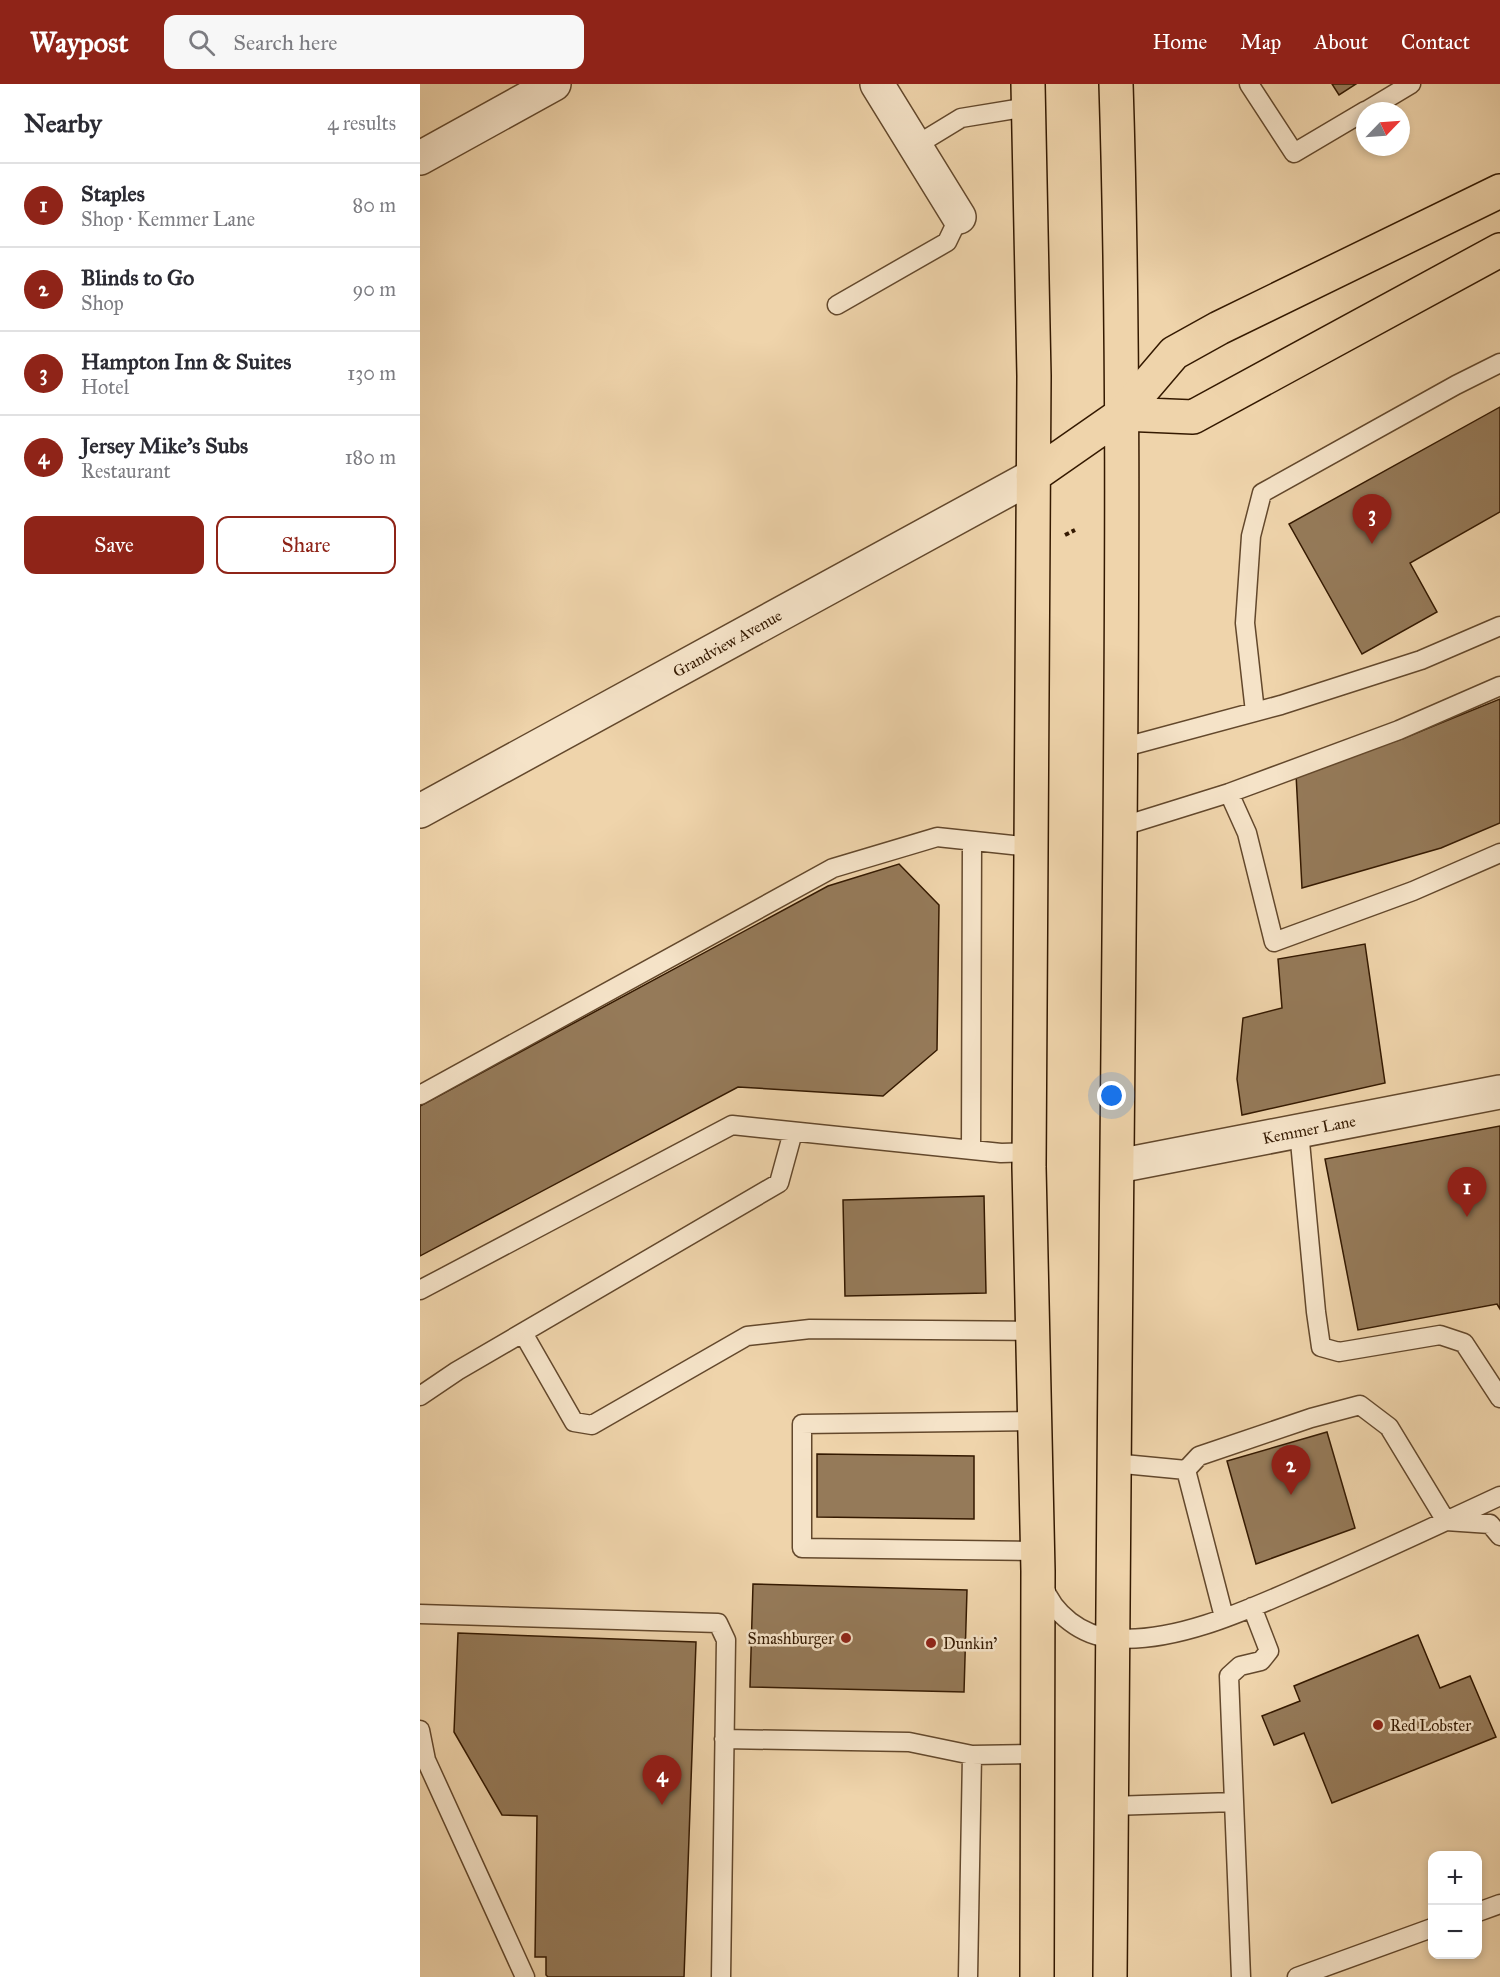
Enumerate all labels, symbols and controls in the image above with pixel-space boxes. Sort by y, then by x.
search box [164,15,584,69]
text: Waypost [30,25,128,60]
icon: search [185,26,218,59]
text: Search here [233,29,337,56]
text: Home [1152,29,1207,55]
text: Map [1240,29,1281,55]
text: About [1314,29,1368,55]
text: Contact [1401,29,1470,55]
north arrow [1356,102,1410,156]
text: Nearby [24,107,102,139]
text: 4 results [327,111,396,135]
text: Staples [81,180,145,207]
text: 1 [40,193,47,217]
text: 80 m [353,193,396,217]
text: Shop · Kemmer Lane [81,207,255,231]
text: Blinds to Go [81,264,194,291]
text: 2 [39,277,48,301]
text: 90 m [353,277,396,301]
text: Shop [81,291,124,315]
text: Hampton Inn & Suites [81,348,291,375]
text: 3 [40,361,48,385]
text: 130 m [347,361,396,385]
text: Hotel [81,375,129,399]
text: Jersey Mike's Subs [81,432,248,459]
text: 4 [38,445,49,469]
text: 180 m [345,445,396,469]
text: Restaurant [81,459,171,483]
pin: 3 [1352,494,1392,544]
button: Save [24,516,204,574]
button: Share [216,516,396,574]
street label: Grandview Avenue [669,605,785,681]
your location [1097,1081,1126,1110]
street label: Kemmer Lane [1261,1111,1358,1148]
pin: 1 [1448,1168,1486,1217]
pin: 2 [1272,1446,1310,1495]
place label: Smashburger [748,1629,834,1649]
marker: Smashburger [839,1631,853,1645]
place label: Dunkin' [943,1634,997,1653]
marker: Dunkin' [924,1636,938,1650]
place label: Red Lobster [1390,1716,1471,1735]
marker: Red Lobster [1371,1718,1385,1732]
pin: 4 [642,1756,682,1805]
map controls [1428,1851,1482,1959]
button: + [1428,1851,1482,1905]
button: − [1428,1905,1482,1959]

